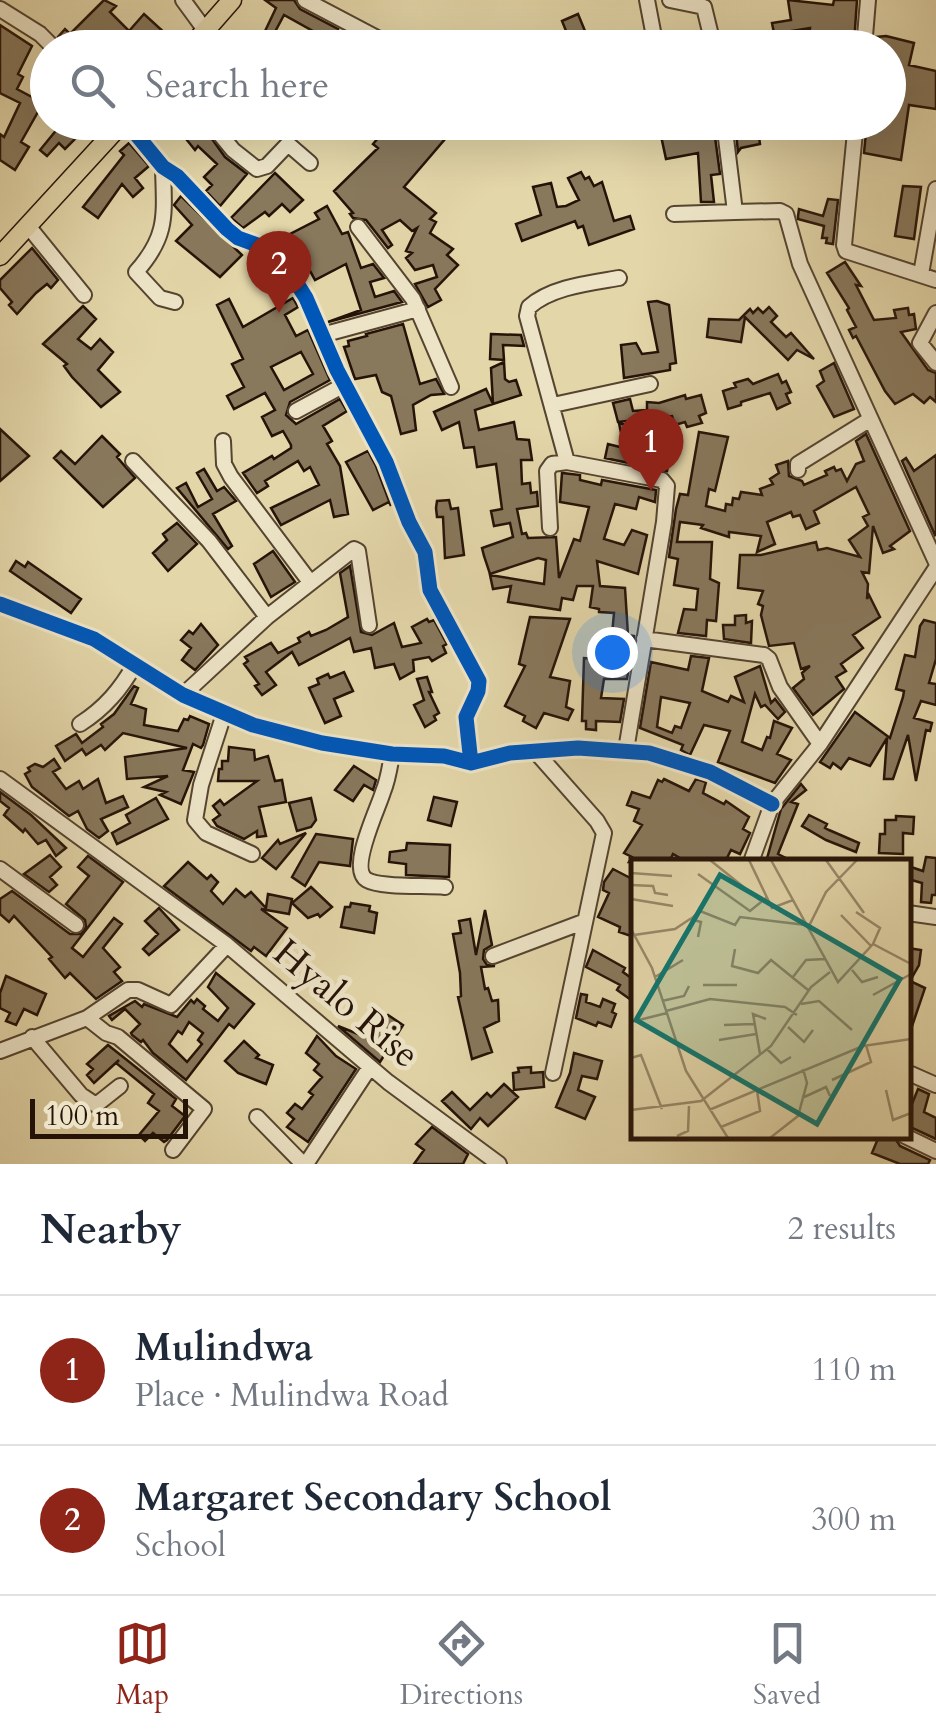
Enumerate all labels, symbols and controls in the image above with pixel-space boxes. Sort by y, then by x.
search box [30,30,906,140]
icon: search [65,58,120,113]
text: Search here [145,59,329,111]
pin: 2 [246,230,312,313]
pin: 1 [618,408,684,491]
your location [587,627,638,678]
inset map [631,859,911,1139]
street label: Hyalo Rise [262,927,430,1080]
scale bar [30,1094,188,1138]
text: 100 m [45,1097,119,1135]
text: Nearby [40,1201,182,1258]
text: 2 results [788,1207,896,1251]
text: Mulindwa [135,1322,313,1374]
text: 1 [64,1348,81,1392]
text: 110 m [811,1348,896,1392]
text: Place · Mulindwa Road [135,1374,449,1418]
text: Margaret Secondary School [135,1472,611,1524]
text: 2 [64,1498,81,1542]
text: 300 m [811,1498,896,1542]
text: School [135,1524,226,1568]
tab: Map [115,1616,170,1714]
tab: Directions [400,1616,523,1714]
tab: Saved [753,1616,821,1714]

